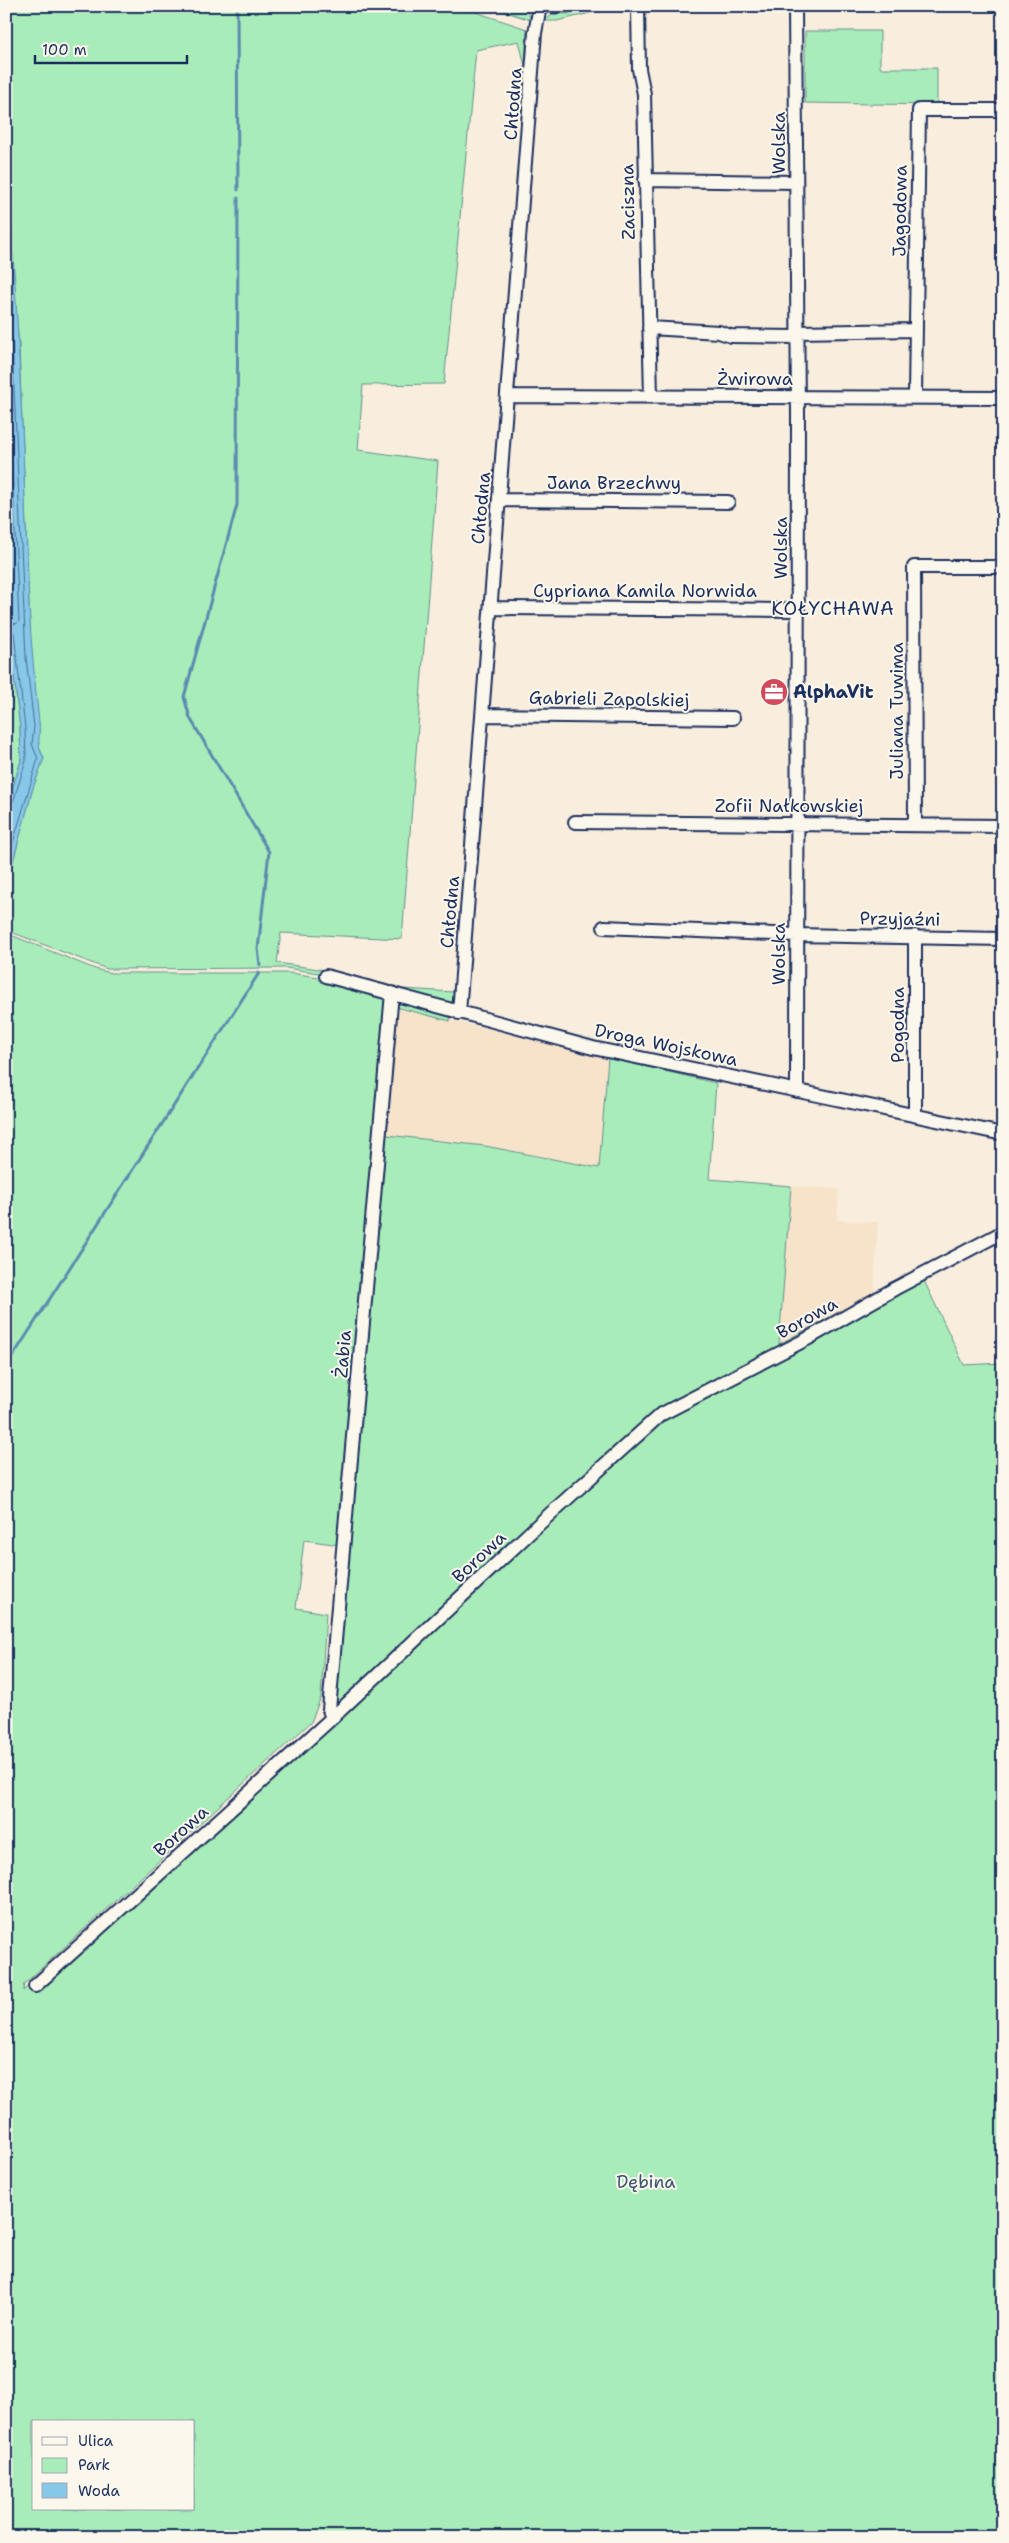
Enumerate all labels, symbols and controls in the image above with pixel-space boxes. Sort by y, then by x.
scale bar [35,32,188,64]
text: 100 m [42,40,87,60]
street label: Chłodna [498,67,528,141]
street label: Wolska [767,112,791,174]
street label: Zaciszna [615,164,641,240]
street label: Jagodowa [887,165,913,257]
street label: Żwirowa [717,367,793,391]
street label: Chłodna [466,471,496,545]
street label: Jana Brzechwy [547,471,681,495]
street label: Wolska [769,517,793,579]
street label: Cypriana Kamila Norwida [533,579,757,603]
district label: KOŁYCHAWA [771,596,895,621]
street label: Juliana Tuwima [885,642,909,780]
office icon: AlphaVit [759,677,789,707]
place label: AlphaVit [793,680,874,704]
street label: Gabrieli Zapolskiej [529,686,689,712]
street label: Zofii Nałkowskiej [715,794,863,818]
street label: Chłodna [435,875,465,949]
street label: Przyjaźni [859,906,941,932]
street label: Wolska [767,923,791,985]
street label: Pogodna [886,987,910,1063]
street label: Droga Wojskowa [592,1018,740,1072]
street label: Borowa [772,1291,842,1345]
street label: Żabia [329,1329,357,1379]
street label: Borowa [447,1526,511,1588]
street label: Borowa [148,1800,214,1862]
park label: Dębina [616,2170,676,2194]
legend [32,2420,195,2510]
text: Ulica [78,2431,114,2451]
text: Park [78,2455,110,2475]
text: Woda [78,2481,120,2501]

